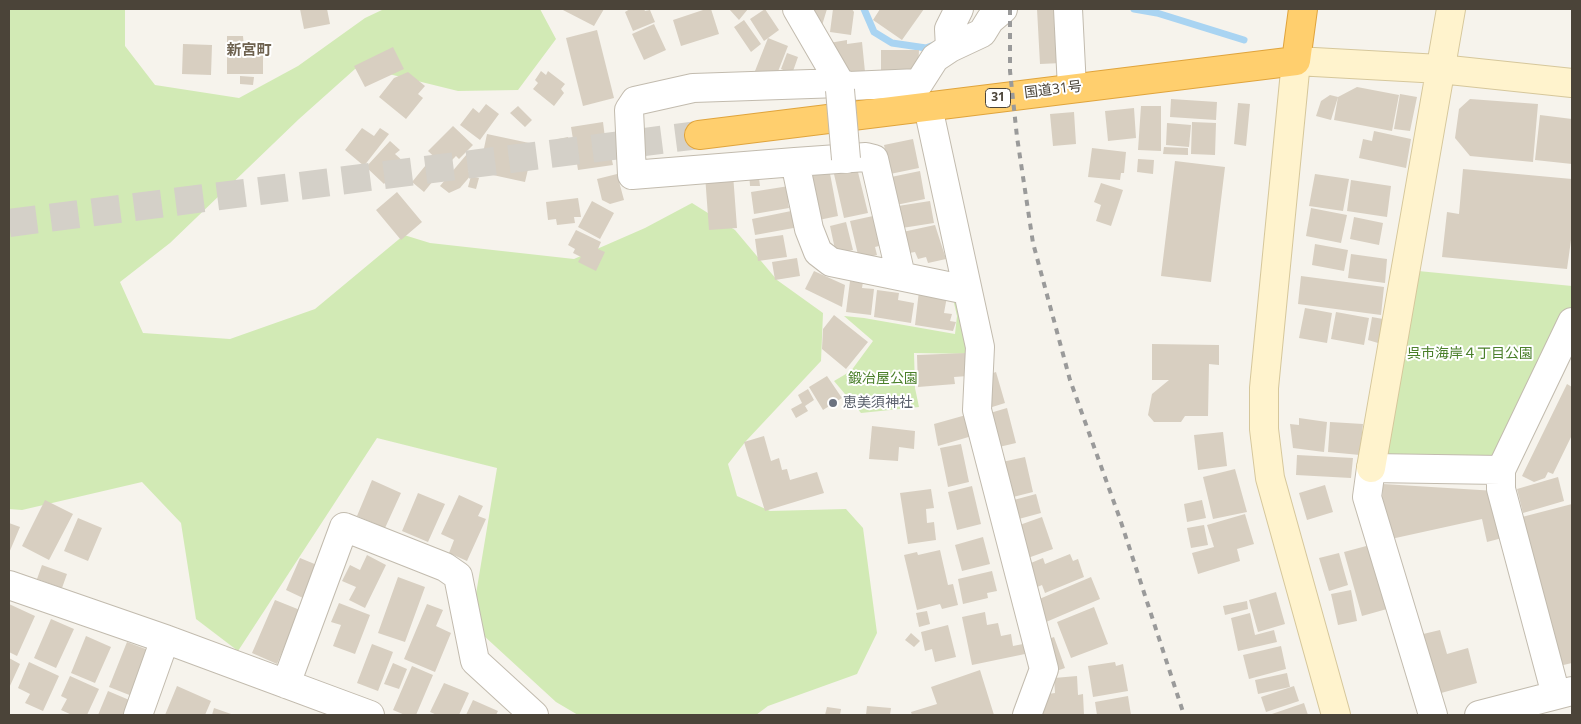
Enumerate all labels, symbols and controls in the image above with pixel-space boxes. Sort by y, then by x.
district label: 新宮町 [227,42,271,60]
street label: 国道31号 [1023,78,1083,102]
road number: 31 [986,89,1010,108]
park label: 呉市海岸４丁目公園 [1407,346,1533,362]
park label: 鍛冶屋公園 [848,371,918,387]
place label: 恵美須神社 [843,395,913,411]
marker: 恵美須神社 [827,397,839,409]

